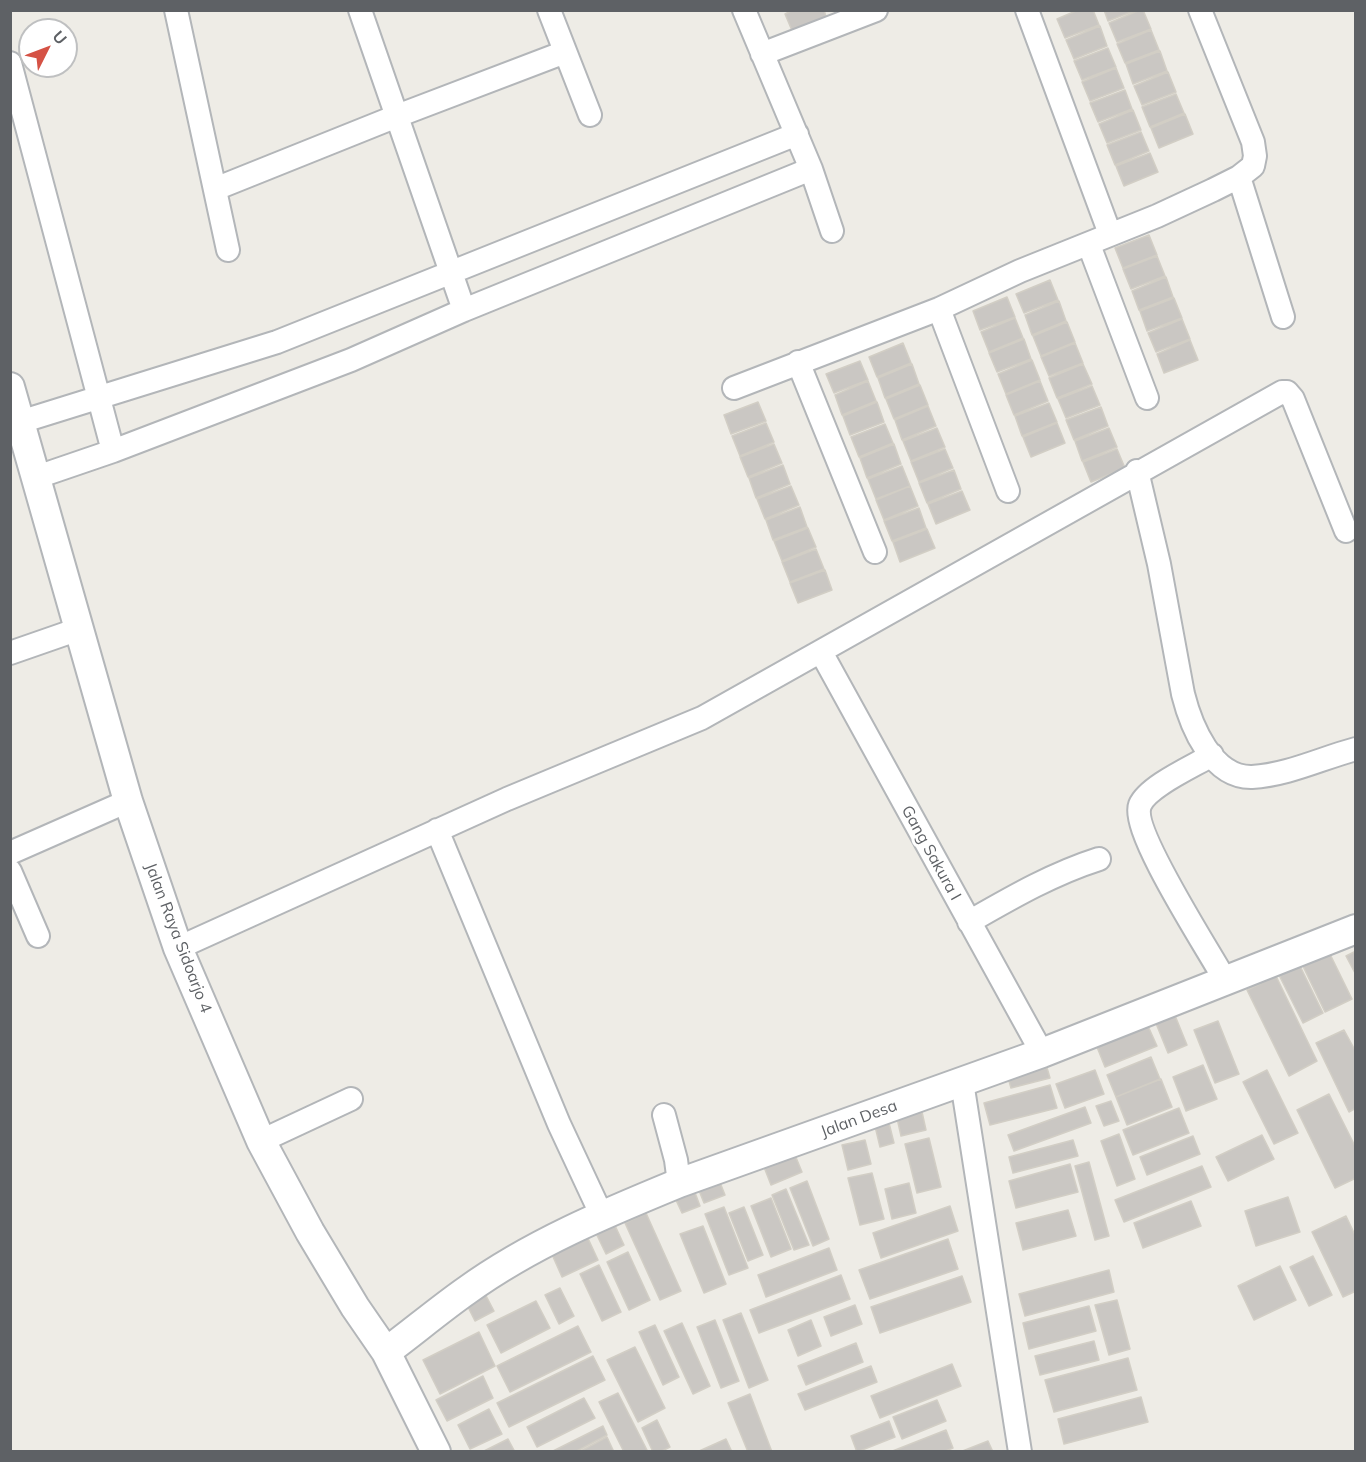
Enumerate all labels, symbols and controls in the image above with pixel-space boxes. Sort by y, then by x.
north arrow [18,18,78,78]
text: U [48,26,71,48]
street label: Gang Sakura I [897,802,965,904]
street label: Jalan Raya Sidoarjo 4 [141,860,215,1016]
street label: Jalan Desa [818,1096,900,1142]

